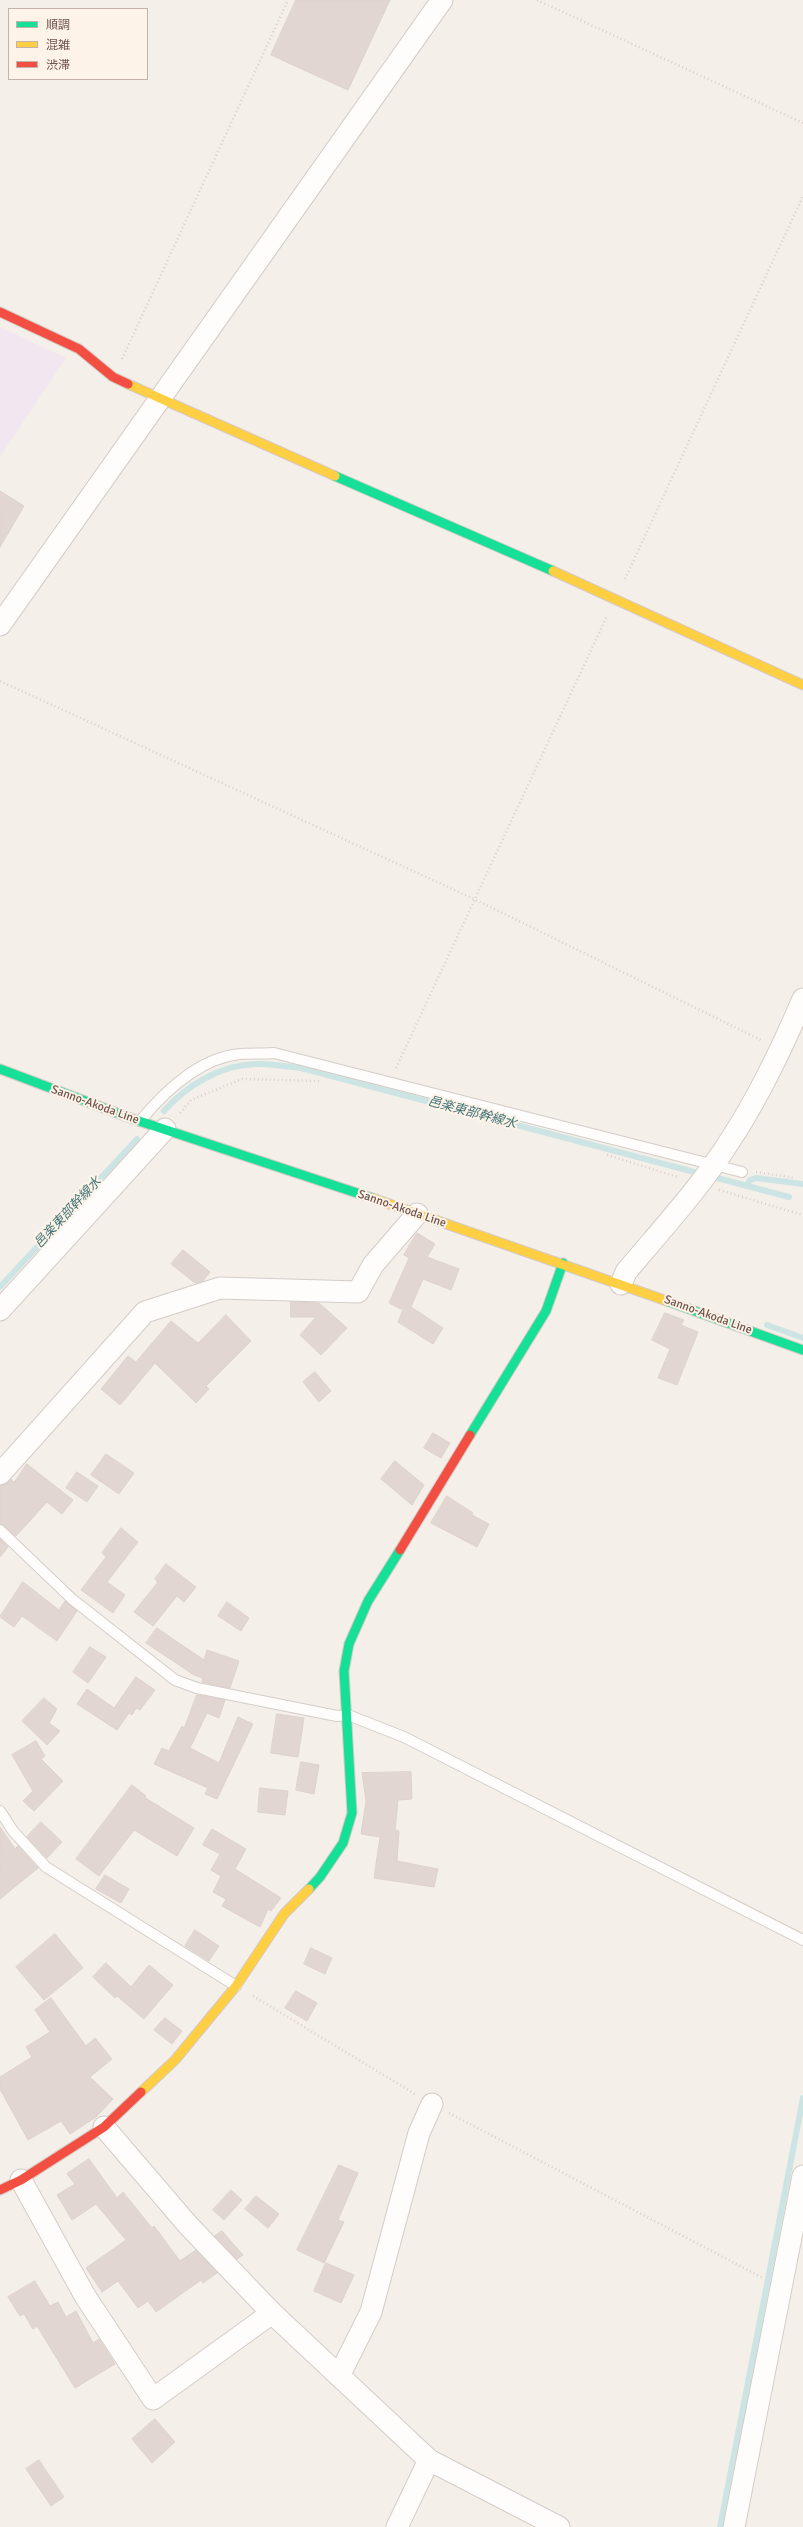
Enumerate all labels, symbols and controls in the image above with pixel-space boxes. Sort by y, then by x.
legend [8,8,148,80]
text: 順調 [46,18,70,33]
text: 混雑 [46,38,70,53]
text: 渋滞 [46,58,70,73]
street label: Sanno-Akoda Line [49,1082,141,1128]
water label: 邑楽東部幹線水 [426,1094,518,1132]
water label: 邑楽東部幹線水 [31,1174,105,1252]
street label: Sanno-Akoda Line [356,1187,448,1231]
street label: Sanno-Akoda Line [662,1292,754,1338]

